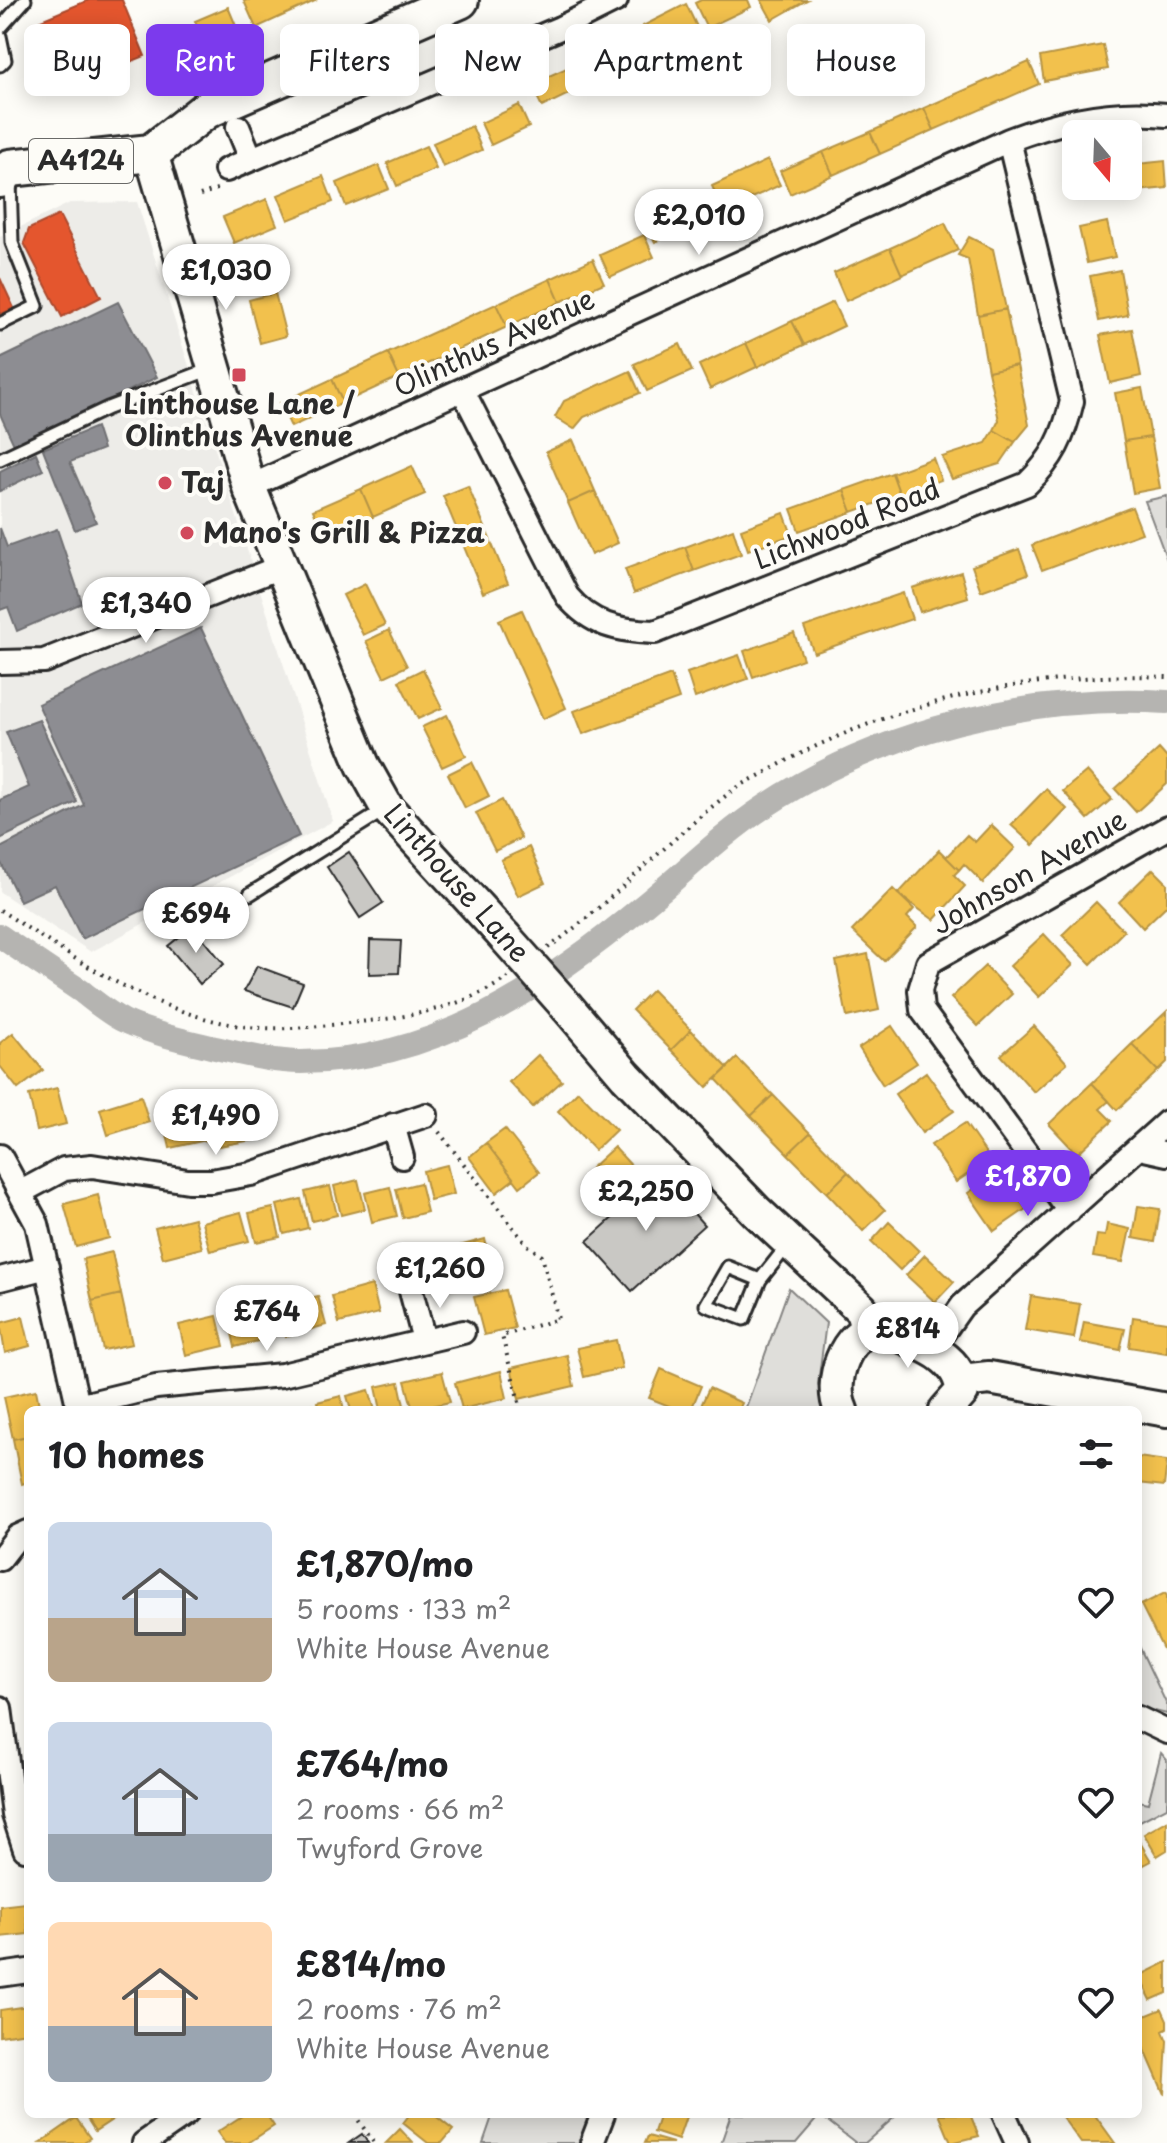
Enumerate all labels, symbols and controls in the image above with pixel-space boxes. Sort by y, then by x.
chip: Buy [24,24,130,96]
chip: Rent [146,24,264,96]
chip: Filters [280,24,419,96]
chip: New [435,24,549,96]
chip: Apartment [565,24,771,96]
chip: House [787,24,925,96]
north arrow [1062,120,1142,200]
map controls [1062,120,1142,200]
road number: A4124 [29,139,133,183]
pin: £2,010 [634,189,764,257]
text: £2,010 [653,195,745,234]
pin: £1,030 [161,244,291,312]
text: £1,030 [180,250,272,289]
street label: Olinthus Avenue [386,276,601,407]
marker: Linthouse Lane / Olinthus Avenue [230,366,248,384]
place label: Linthouse Lane / Olinthus Avenue [123,381,355,456]
place label: Taj [181,460,225,503]
street label: Lichwood Road [747,466,946,580]
marker: Taj [156,474,174,492]
place label: Mano's Grill & Pizza [203,510,485,553]
marker: Mano's Grill & Pizza [178,524,196,542]
pin: £1,340 [81,577,211,645]
text: £1,340 [100,583,192,622]
street label: Linthouse Lane [375,793,542,971]
street label: Johnson Avenue [923,797,1134,944]
pin: £694 [149,887,243,955]
text: £694 [161,893,231,932]
pin: £1,490 [151,1089,281,1157]
text: £1,490 [171,1095,261,1134]
pin: £1,870 [963,1150,1093,1218]
text: £1,870 [985,1156,1071,1195]
pin: £2,250 [581,1165,711,1233]
text: £2,250 [598,1171,694,1210]
pin: £1,260 [375,1242,505,1310]
text: £1,260 [395,1248,485,1287]
pin: £764 [220,1285,314,1353]
text: £764 [234,1291,300,1330]
pin: £814 [861,1302,955,1370]
text: £814 [876,1308,940,1347]
text: 10 homes [48,1428,204,1480]
icon: filters [1074,1432,1118,1476]
text: £1,870/mo [296,1537,473,1589]
icon: home [112,1554,208,1650]
icon: heart [1074,1580,1118,1624]
text: 5 rooms · 133 m² [296,1589,511,1628]
text: White House Avenue [296,1628,550,1667]
text: £764/mo [296,1737,448,1789]
icon: home [112,1754,208,1850]
icon: heart [1074,1780,1118,1824]
text: 2 rooms · 66 m² [296,1789,505,1828]
text: Twyford Grove [296,1828,483,1867]
text: £814/mo [296,1937,446,1989]
icon: home [112,1954,208,2050]
icon: heart [1074,1980,1118,2024]
text: 2 rooms · 76 m² [296,1989,502,2028]
text: White House Avenue [296,2028,550,2067]

